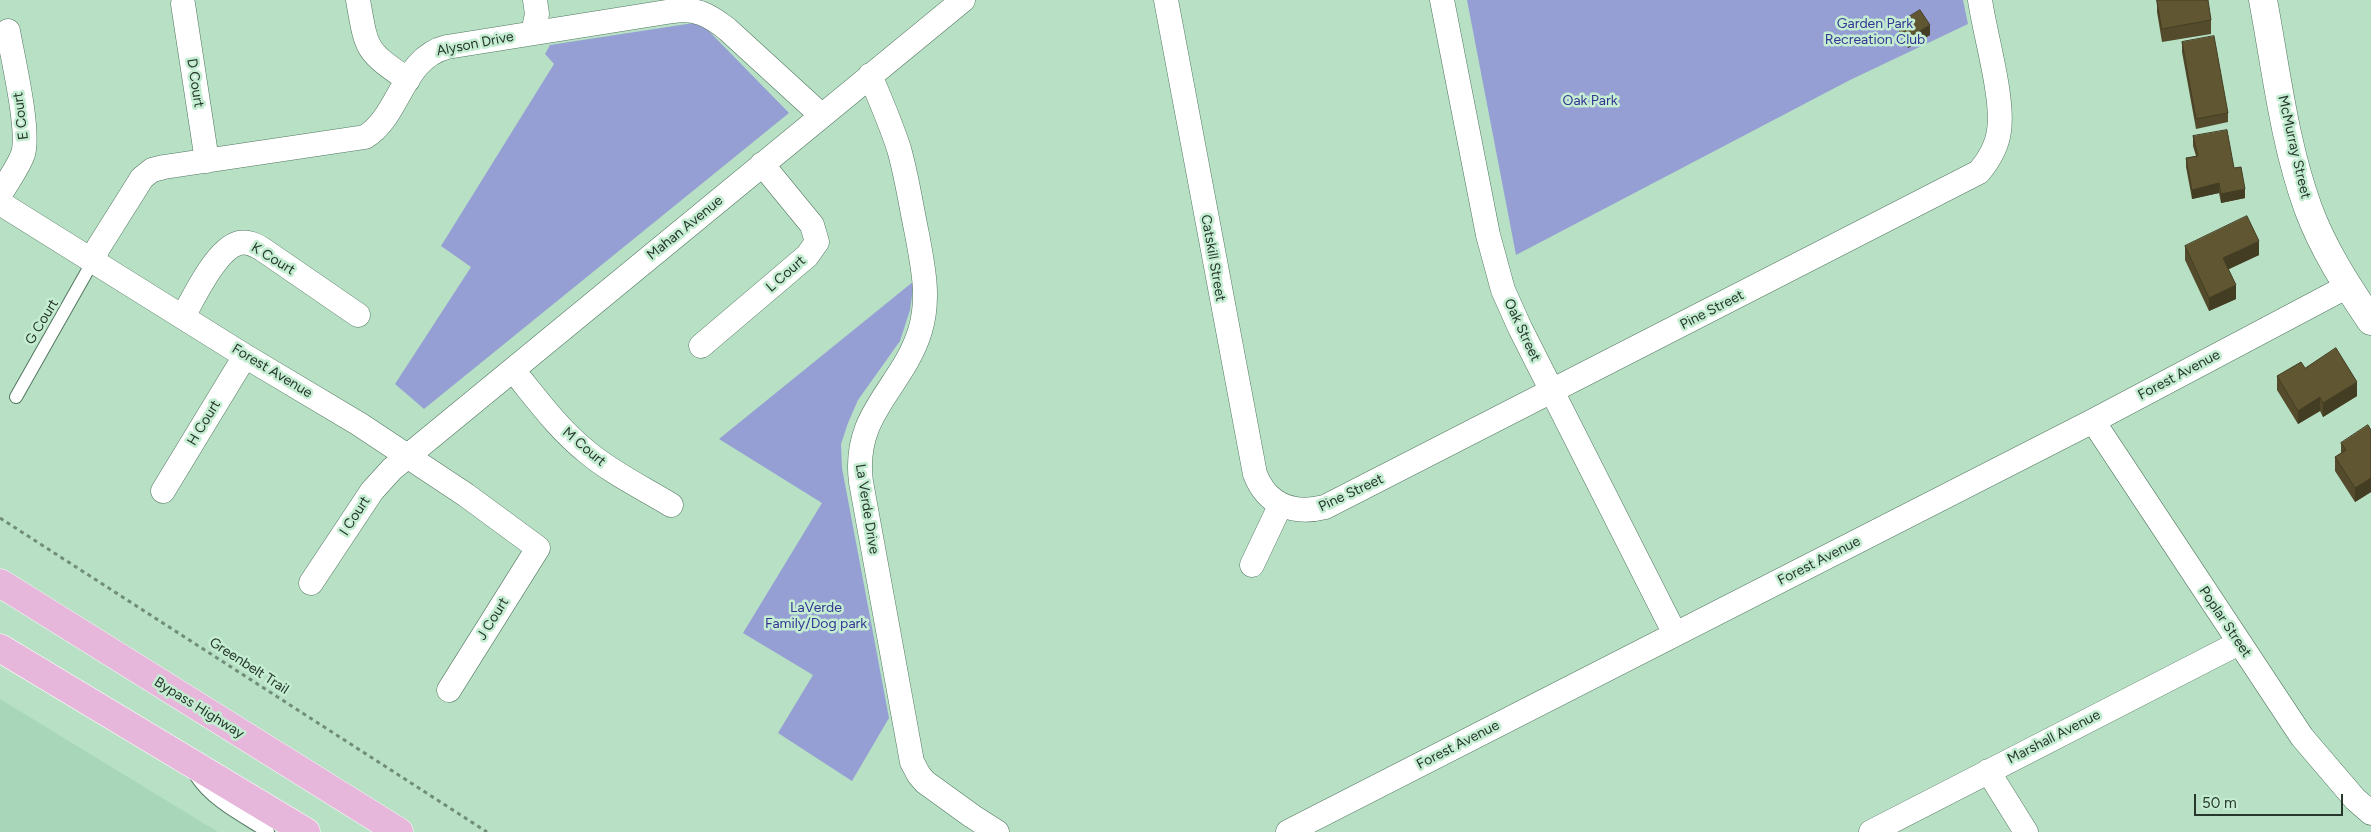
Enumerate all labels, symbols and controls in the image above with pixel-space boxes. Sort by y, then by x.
park label: Garden Park Recreation Club [1825,16,1925,48]
street label: Alyson Drive [435,28,515,60]
street label: D Court [183,57,207,109]
street label: E Court [10,91,32,141]
park label: Oak Park [1563,93,1617,109]
street label: McMurray Street [2274,94,2314,200]
street label: Mahan Avenue [644,192,726,264]
street label: Catskill Street [1197,213,1229,303]
street label: K Court [248,239,298,279]
street label: L Court [763,252,809,296]
street label: Pine Street [1677,287,1747,333]
street label: G Court [22,296,62,348]
street label: Oak Street [1500,296,1544,364]
street label: Forest Avenue [229,340,315,402]
street label: Forest Avenue [2135,346,2223,404]
street label: H Court [184,397,224,449]
street label: M Court [559,424,609,470]
street label: La Verde Drive [852,463,882,555]
street label: Pine Street [1316,471,1386,515]
street label: I Court [336,493,374,539]
street label: Forest Avenue [1775,533,1863,589]
street label: Poplar Street [2195,583,2255,661]
street label: J Court [473,595,513,643]
park label: LaVerde Family/Dog park [765,600,867,632]
street label: Greenbelt Trail [206,634,292,698]
street label: Bypass Highway [151,674,247,742]
street label: Marshall Avenue [2005,706,2103,768]
street label: Forest Avenue [1414,717,1502,773]
scale bar [2196,784,2345,816]
text: 50 m [2202,794,2237,812]

